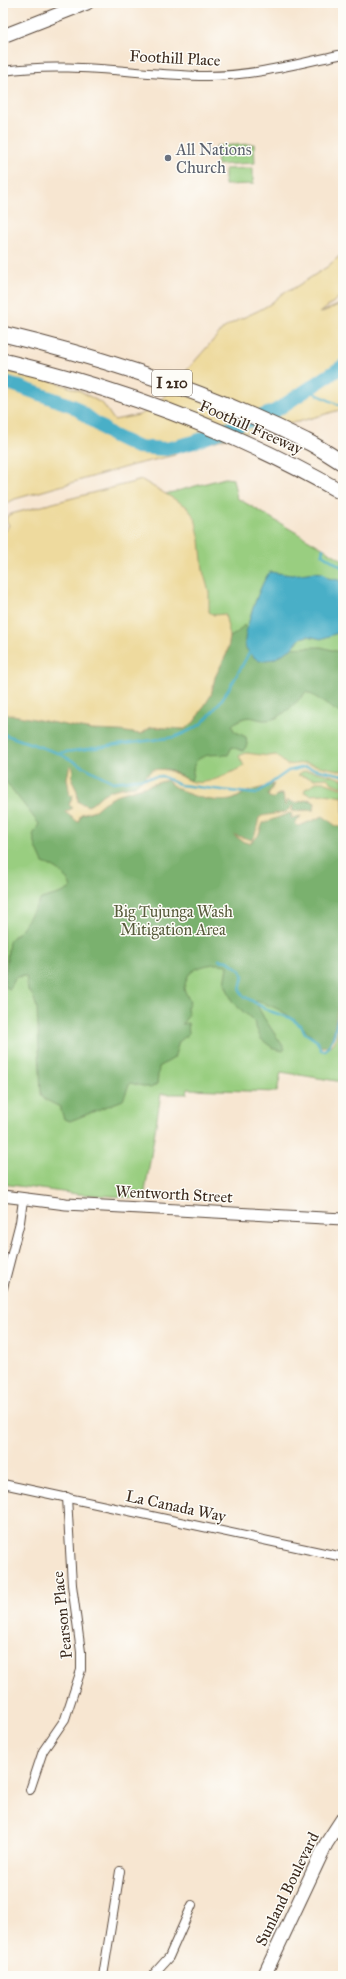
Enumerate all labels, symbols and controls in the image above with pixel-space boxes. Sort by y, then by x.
street label: Foothill Place [129,46,221,70]
place label: All Nations Church [175,140,252,177]
marker: All Nations Church [163,153,173,163]
road number: I 210 [152,370,192,396]
street label: Foothill Freeway [196,396,306,459]
park label: Big Tujunga Wash Mitigation Area [113,902,233,940]
street label: Wentworth Street [115,1181,234,1207]
street label: La Canada Way [124,1486,228,1526]
street label: Pearson Place [48,1570,76,1660]
street label: Sunland Boulevard [251,1829,323,1949]

